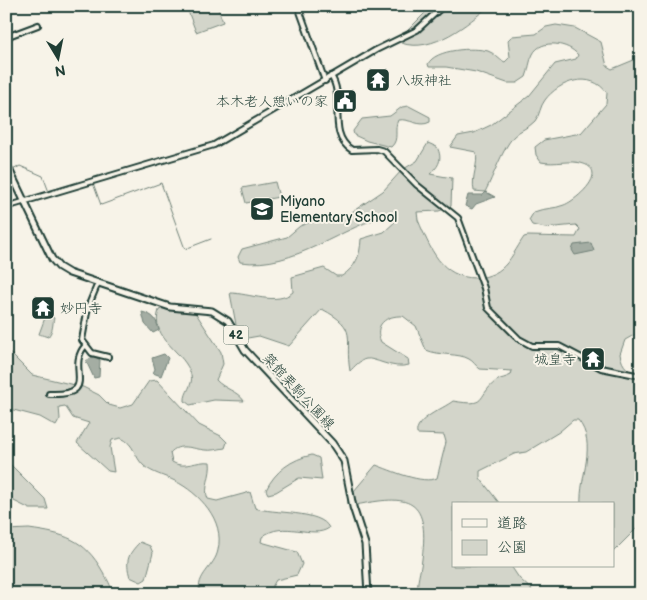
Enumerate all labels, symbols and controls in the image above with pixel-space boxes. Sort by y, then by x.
north arrow [32,32,82,82]
text: N [54,61,67,80]
temple icon: 八坂神社 [365,67,391,93]
place label: 八坂神社 [396,72,452,89]
public building icon: 本木老人憩いの家 [332,88,358,114]
place label: 本木老人憩いの家 [216,93,328,110]
place label: Miyano Elementary School [280,193,398,226]
school or university icon: Miyano Elementary School [249,196,275,222]
temple icon: 妙円寺 [30,295,56,321]
place label: 妙円寺 [60,300,102,317]
road number: 42 [224,326,248,344]
temple icon: 城皇寺 [580,346,606,372]
street label: 築館栗駒公園線 [259,350,338,433]
place label: 城皇寺 [534,351,576,368]
legend [452,502,614,568]
text: 道路 [497,514,527,533]
text: 公園 [497,538,527,557]

